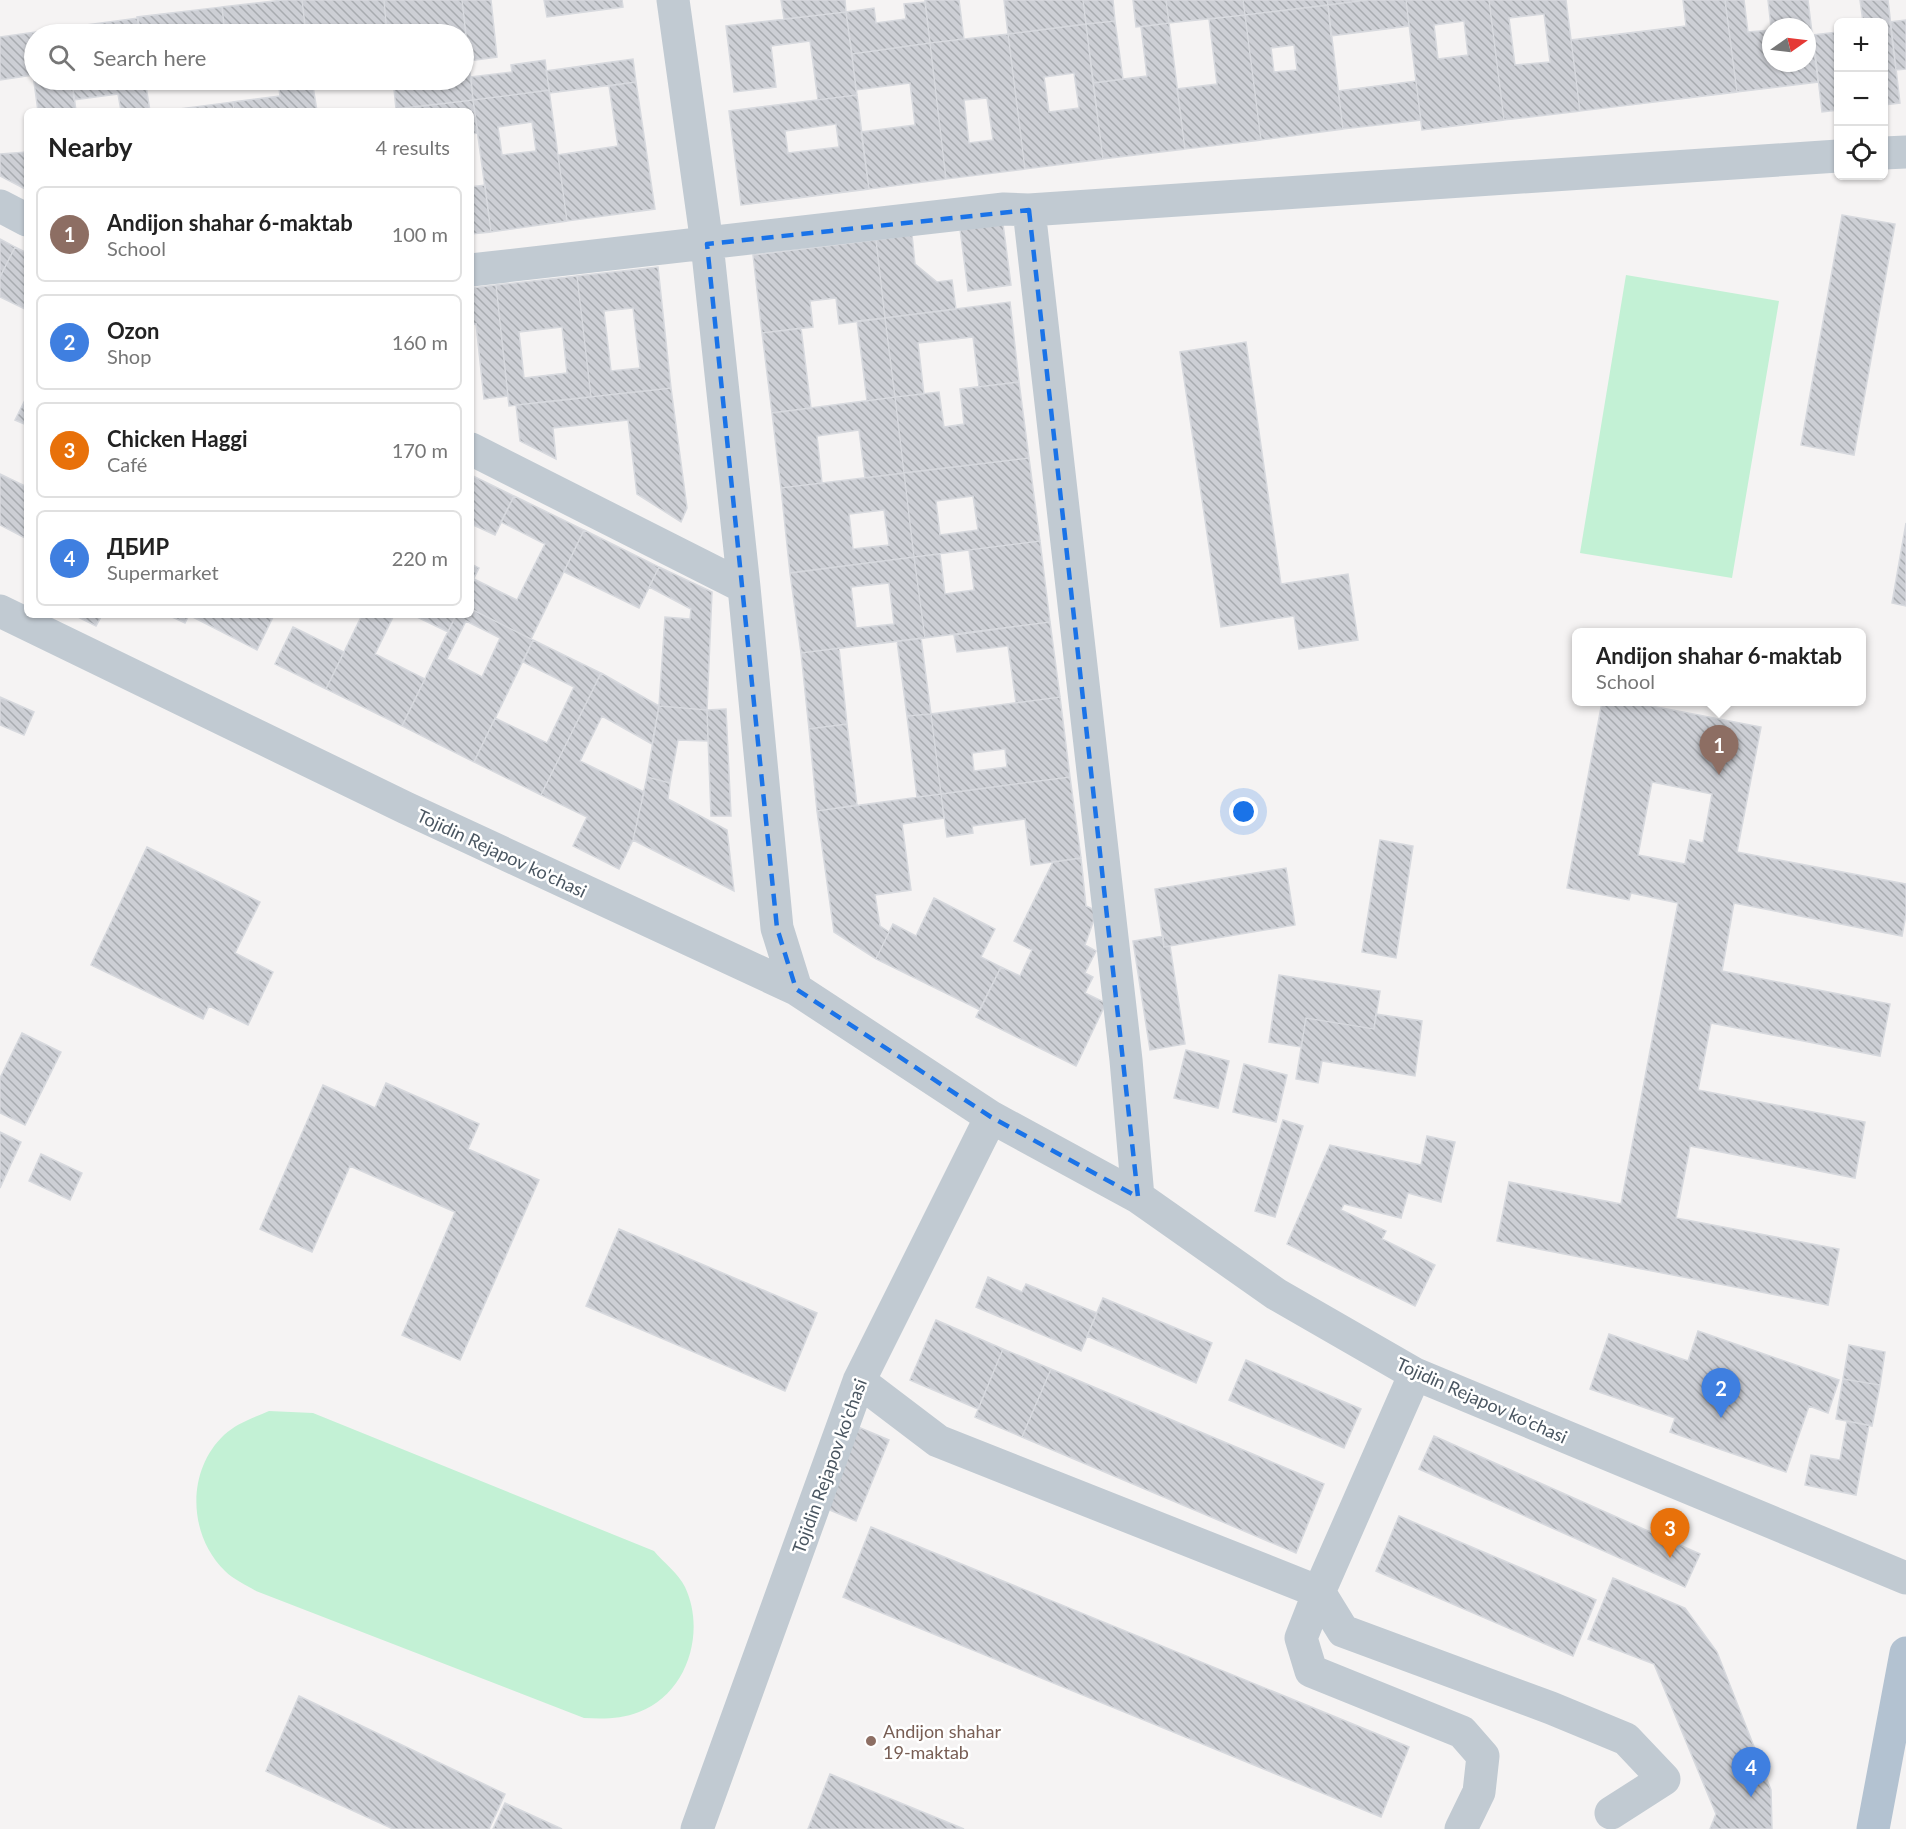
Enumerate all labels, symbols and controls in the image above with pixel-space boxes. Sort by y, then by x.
north arrow [1762,18,1816,72]
map controls [1834,18,1888,180]
button: + [1834,18,1888,72]
search box [24,24,474,90]
icon: search [45,41,78,74]
text: Search here [93,44,206,71]
button: − [1834,72,1888,126]
button: locate [1834,126,1888,180]
text: Nearby [48,131,133,163]
text: 4 results [375,135,450,159]
text: Andijon shahar 6-maktab [107,209,353,236]
text: 1 [64,222,75,246]
text: 100 m [392,222,448,246]
text: School [107,236,166,260]
text: Ozon [107,317,160,344]
text: 2 [64,330,75,354]
text: 160 m [392,330,448,354]
text: Shop [107,344,151,368]
text: Chicken Haggi [107,425,247,452]
text: 3 [64,438,75,462]
text: 170 m [392,438,448,462]
text: Café [107,452,147,476]
text: ДБИР [107,533,169,560]
text: 4 [64,546,75,570]
text: 220 m [392,546,448,570]
text: Supermarket [107,560,219,584]
popup [1572,628,1866,706]
text: Andijon shahar 6-maktab [1596,642,1842,669]
text: School [1596,669,1655,693]
pin: 1 [1700,726,1738,775]
your location [1229,797,1258,826]
street label: Tojidin Rejapov ko'chasi [414,804,590,902]
street label: Tojidin Rejapov ko'chasi [1393,1352,1571,1448]
pin: 2 [1702,1368,1740,1418]
street label: Tojidin Rejapov ko'chasi [787,1375,871,1557]
pin: 3 [1650,1508,1690,1558]
place label: Andijon shahar 19-maktab [883,1720,1002,1763]
marker: Andijon shahar 19-maktab [864,1734,878,1748]
pin: 4 [1732,1748,1770,1797]

